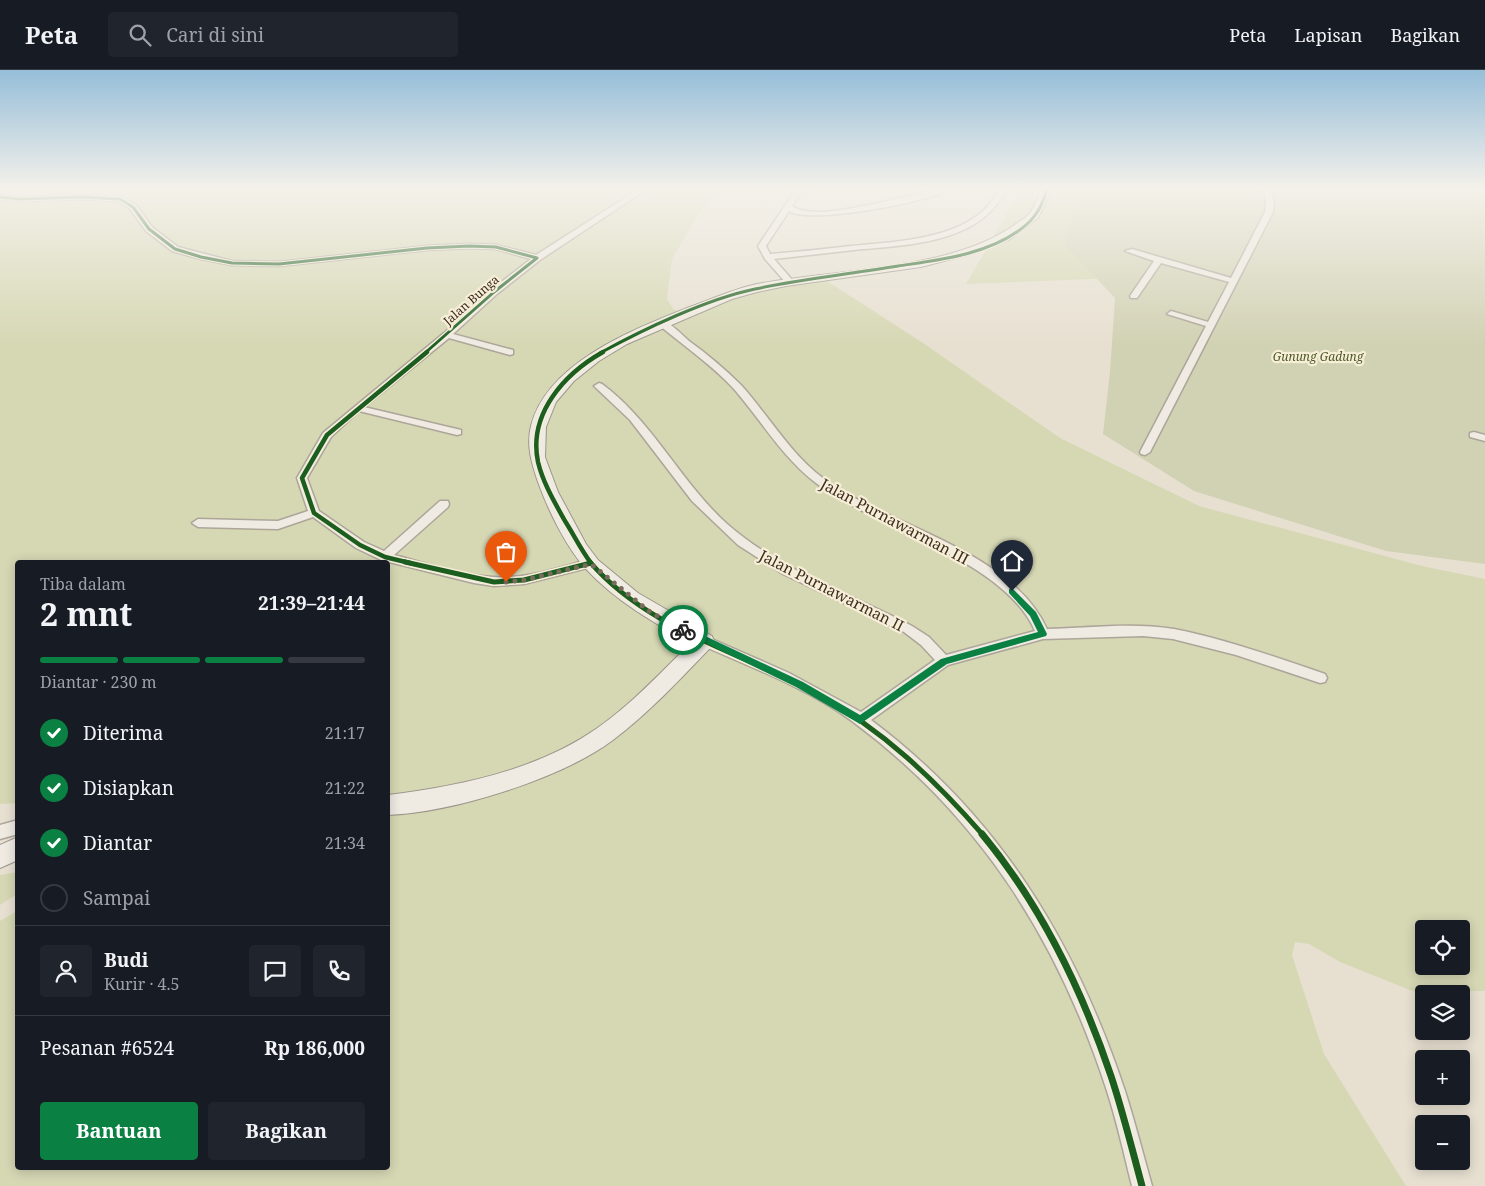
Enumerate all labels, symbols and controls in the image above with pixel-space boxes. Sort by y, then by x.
search box [108,12,458,57]
text: Peta [25,18,78,51]
icon: search [126,21,154,49]
text: Cari di sini [166,22,264,48]
text: Peta [1229,23,1266,47]
text: Lapisan [1294,23,1362,47]
text: Bagikan [1390,23,1460,47]
street label: Jalan Bunga [439,271,503,330]
park label: Gunung Gadung [1273,348,1365,365]
street label: Jalan Purnawarman III [816,473,973,569]
pin [485,531,527,582]
icon: bag [492,538,520,566]
pin [991,540,1033,591]
street label: Jalan Purnawarman II [755,544,908,635]
icon: home [998,547,1026,575]
text: Tiba dalam [40,573,126,595]
text: 21:39–21:44 [258,590,365,616]
text: 2 mnt [40,592,132,635]
courier [658,605,708,655]
icon: bike [669,616,697,644]
text: Diantar · 230 m [40,671,157,693]
icon: check [40,719,68,747]
text: Diterima [83,720,163,746]
text: 21:17 [325,722,365,744]
icon: check [40,774,68,802]
text: Disiapkan [83,775,174,801]
text: 21:22 [325,777,365,799]
icon: check [40,829,68,857]
text: Diantar [83,830,152,856]
text: 21:34 [325,832,365,854]
text: Sampai [83,885,150,911]
map controls [1415,920,1470,1170]
button: locate [1415,920,1470,975]
button: person [40,945,92,997]
button: chat [249,945,301,997]
button: phone [313,945,365,997]
text: Budi [104,947,148,973]
text: Kurir · 4.5 [104,973,179,995]
button: layers [1415,985,1470,1040]
text: Pesanan #6524 [40,1035,174,1061]
text: Rp 186,000 [264,1035,365,1061]
button: + [1415,1050,1470,1105]
button: Bantuan [40,1102,198,1160]
button: Bagikan [208,1102,365,1160]
button: − [1415,1115,1470,1170]

